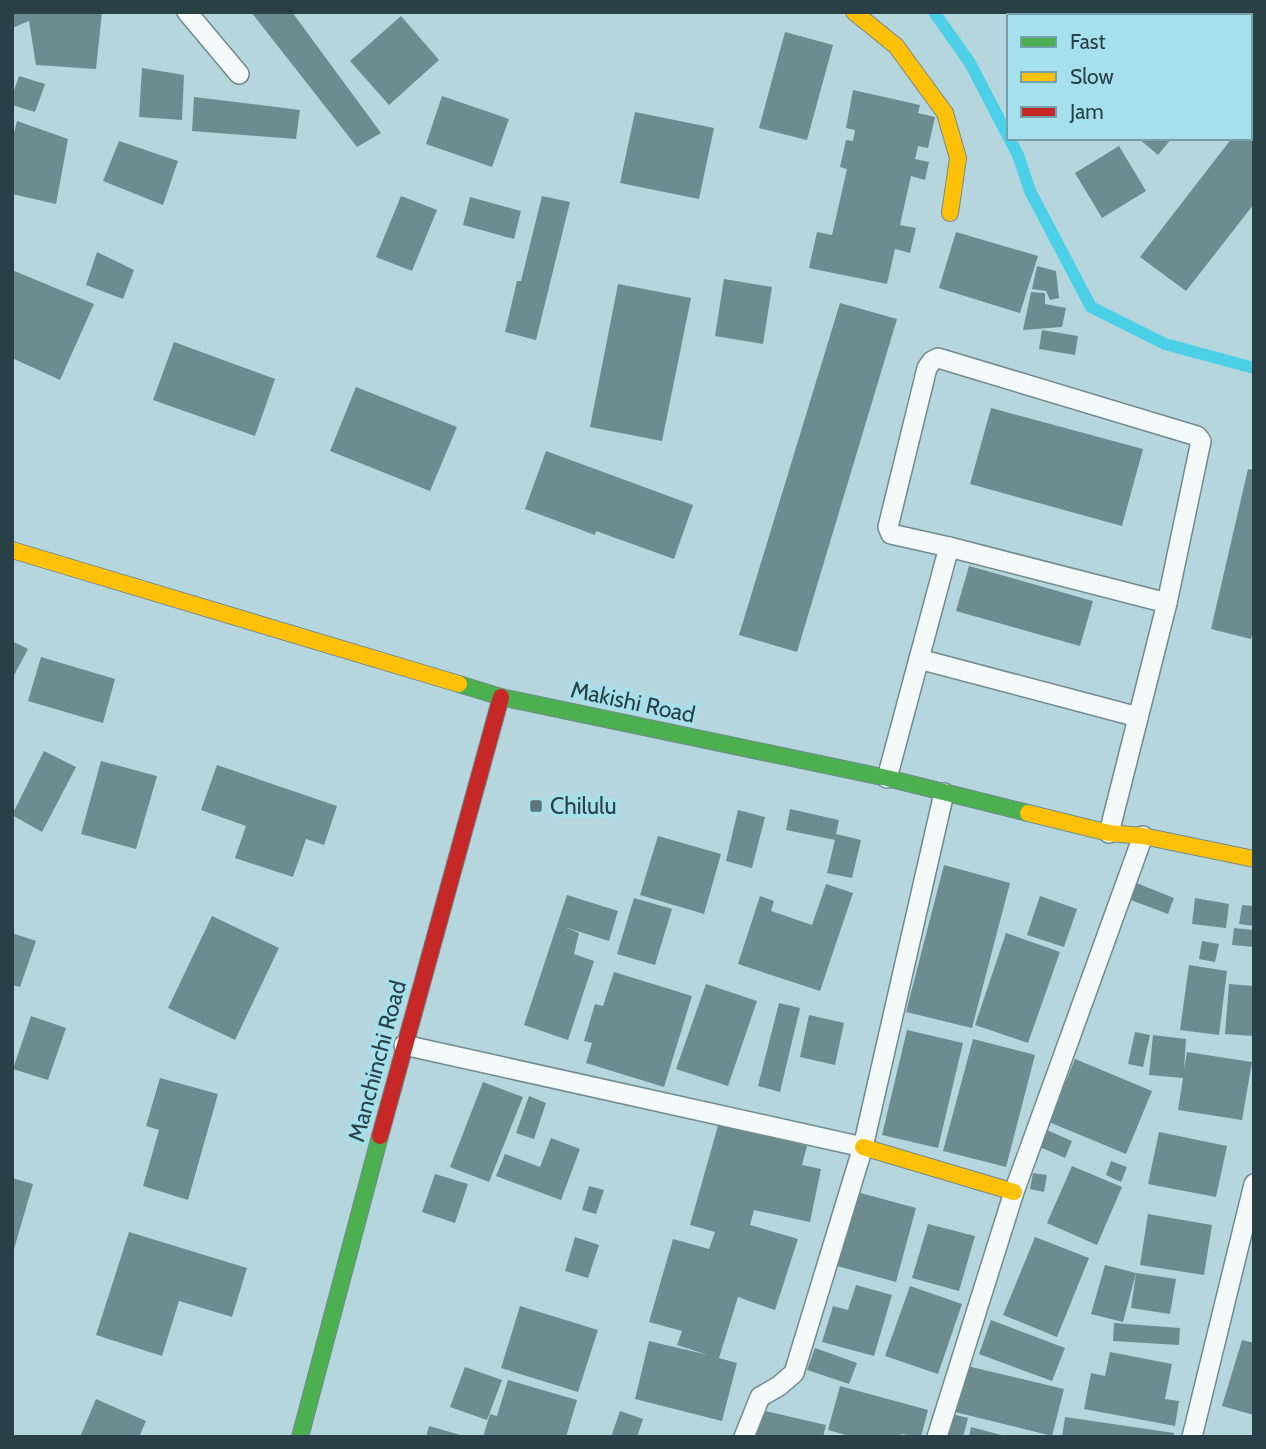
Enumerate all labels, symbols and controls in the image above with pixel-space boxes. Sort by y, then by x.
legend [1007,14,1252,140]
text: Fast [1070,29,1106,54]
text: Slow [1070,64,1114,89]
text: Jam [1069,99,1104,124]
street label: Makishi Road [568,675,698,729]
place label: Chilulu [550,792,616,820]
marker: Chilulu [528,798,544,814]
street label: Manchinchi Road [342,977,412,1145]

